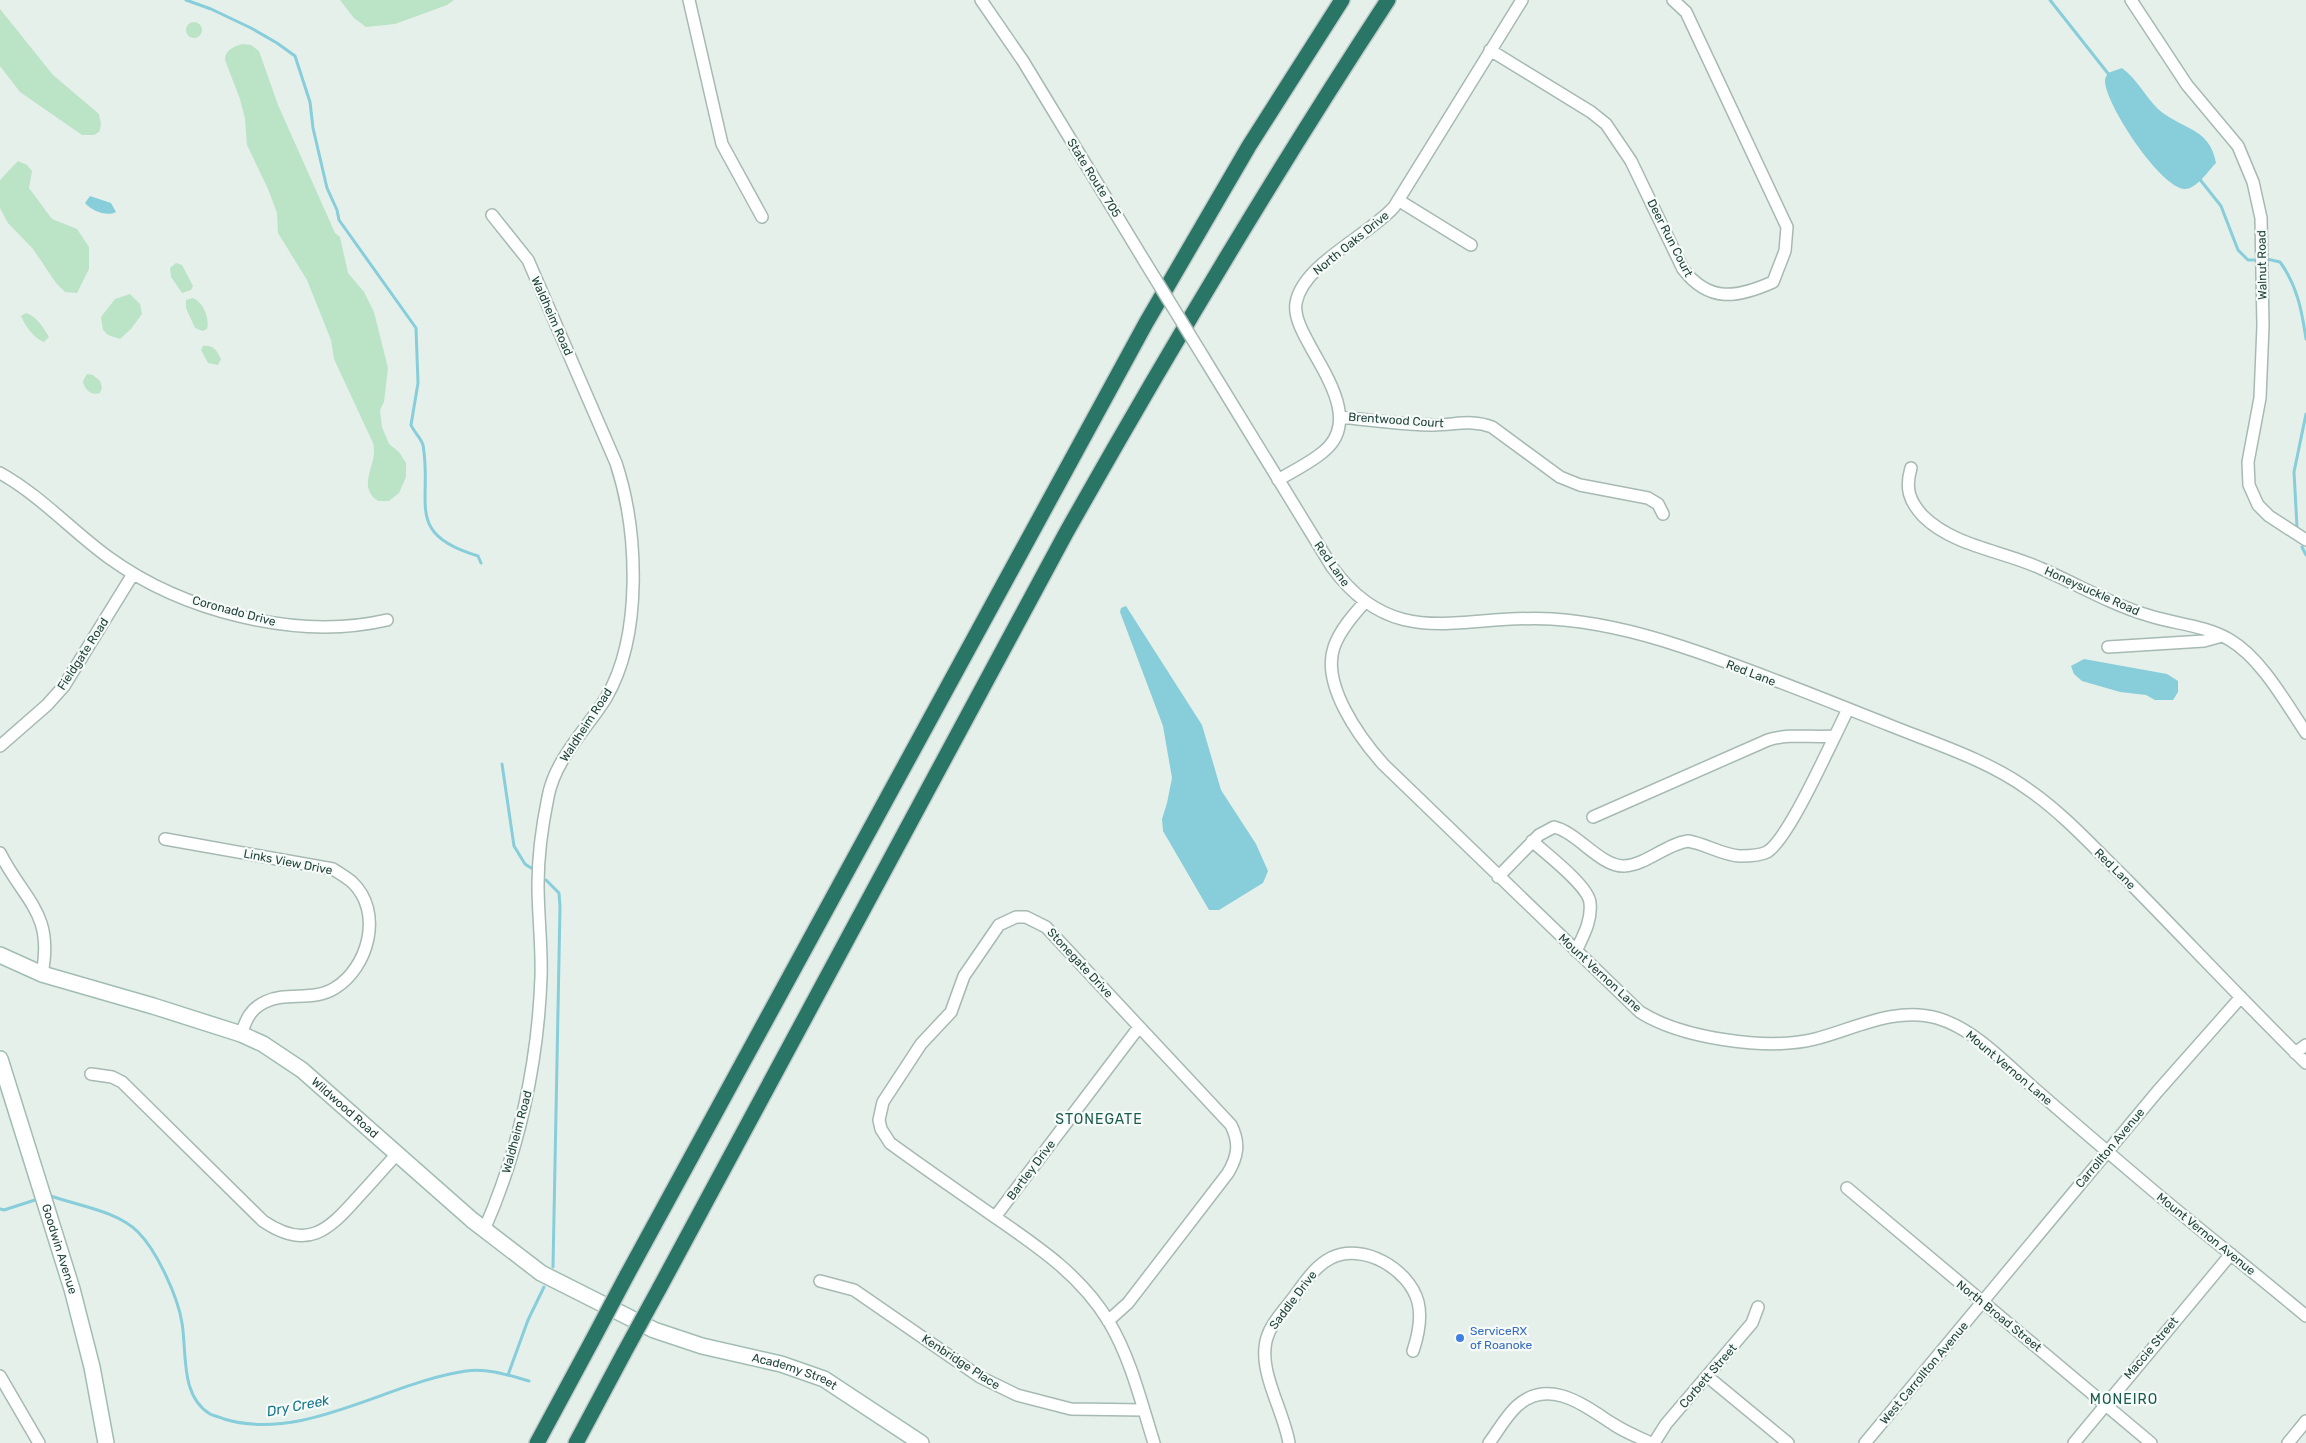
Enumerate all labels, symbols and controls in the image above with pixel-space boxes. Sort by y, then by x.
street label: State Route 705 [1064,136,1124,220]
street label: Deer Run Court [1644,197,1696,280]
street label: North Oaks Drive [1310,208,1392,278]
street label: Walnut Road [2254,230,2270,300]
street label: Waldheim Road [528,274,576,358]
street label: Brentwood Court [1348,410,1445,430]
street label: Red Lane [1311,539,1353,590]
street label: Honeysuckle Road [2042,564,2142,618]
street label: Coronado Drive [191,593,278,629]
street label: Fieldgate Road [54,615,112,693]
street label: Red Lane [1724,657,1778,689]
street label: Waldheim Road [557,686,615,764]
street label: Red Lane [2092,846,2139,893]
street label: Links View Drive [242,847,334,878]
street label: Stonegate Drive [1044,925,1116,1001]
street label: Mount Vernon Lane [1556,931,1645,1015]
street label: Mount Vernon Lane [1963,1028,2055,1108]
street label: Wildwood Road [308,1075,381,1141]
street label: Waldheim Road [499,1089,535,1175]
street label: Carrollton Avenue [2073,1105,2148,1191]
district label: STONEGATE [1055,1111,1143,1128]
street label: Bartley Drive [1004,1137,1058,1203]
street label: Mount Vernon Avenue [2154,1190,2258,1278]
street label: Goodwin Avenue [39,1202,80,1296]
street label: Saddle Drive [1266,1268,1320,1332]
street label: North Broad Street [1954,1277,2045,1355]
street label: Maccie Street [2121,1314,2181,1382]
street label: West Carrollton Avenue [1877,1319,1971,1427]
place label: ServiceRX of Roanoke [1470,1324,1532,1352]
street label: Kenbridge Place [919,1332,1003,1393]
marker: ServiceRX of Roanoke [1454,1332,1466,1344]
street label: Corbett Street [1676,1341,1740,1411]
street label: Academy Street [750,1351,840,1393]
water label: Dry Creek [265,1391,331,1420]
district label: MONEIRO [2090,1391,2158,1408]

